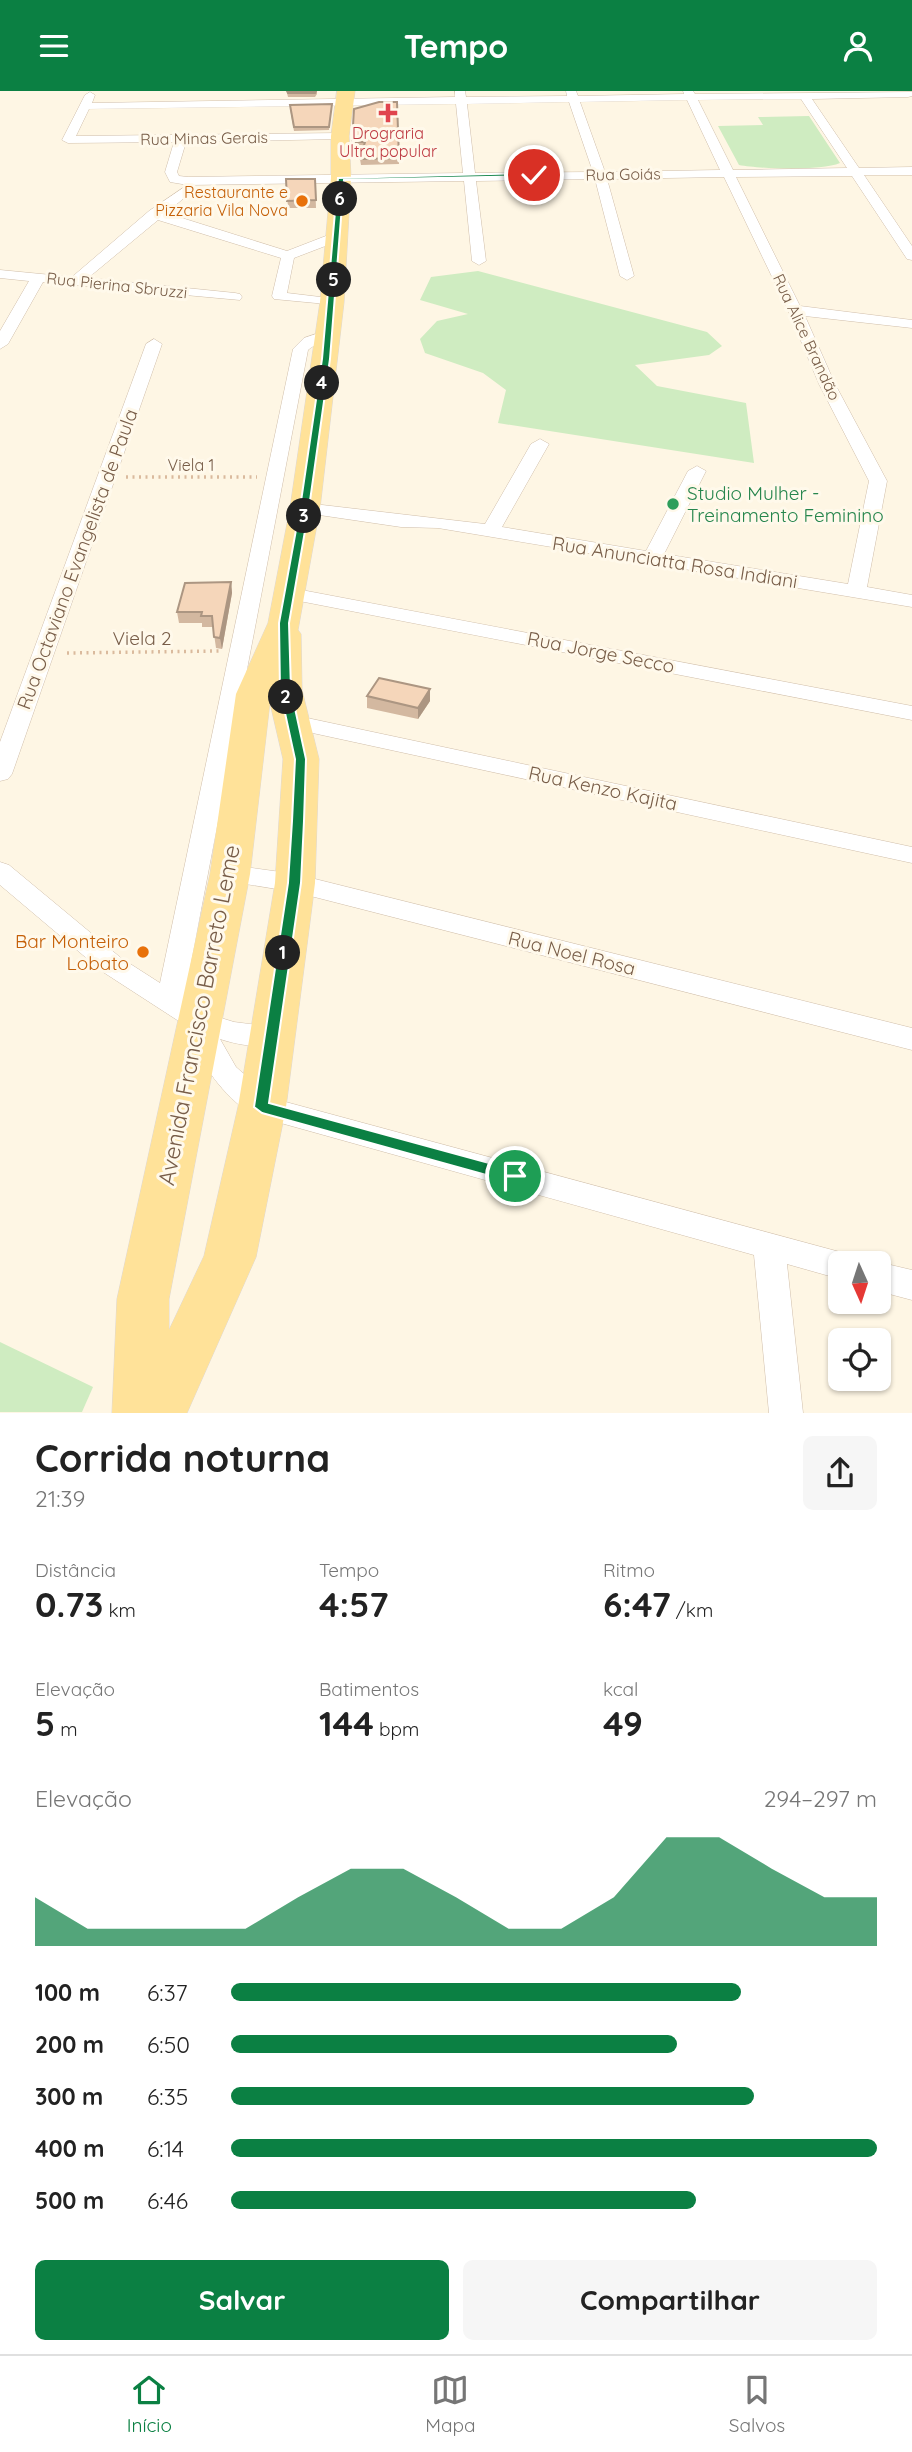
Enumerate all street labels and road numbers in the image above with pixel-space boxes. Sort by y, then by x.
street label: Rua Minas Gerais [140,127,268,149]
street label: Rua Goiás [585,163,661,185]
street label: Rua Pierina Sbruzzi [46,268,188,302]
street label: Rua Alice Brandão [769,271,845,403]
street label: Rua Octaviano Evangelista de Paula [11,405,143,713]
street label: Viela 1 [168,455,214,475]
street label: Rua Anunciatta Rosa Indiani [551,531,799,593]
street label: Viela 2 [112,626,172,650]
street label: Rua Jorge Secco [525,626,677,678]
street label: Rua Kenzo Kajita [527,761,679,815]
street label: Avenida Francisco Barreto Leme [151,842,246,1188]
street label: Rua Noel Rosa [506,926,638,980]

